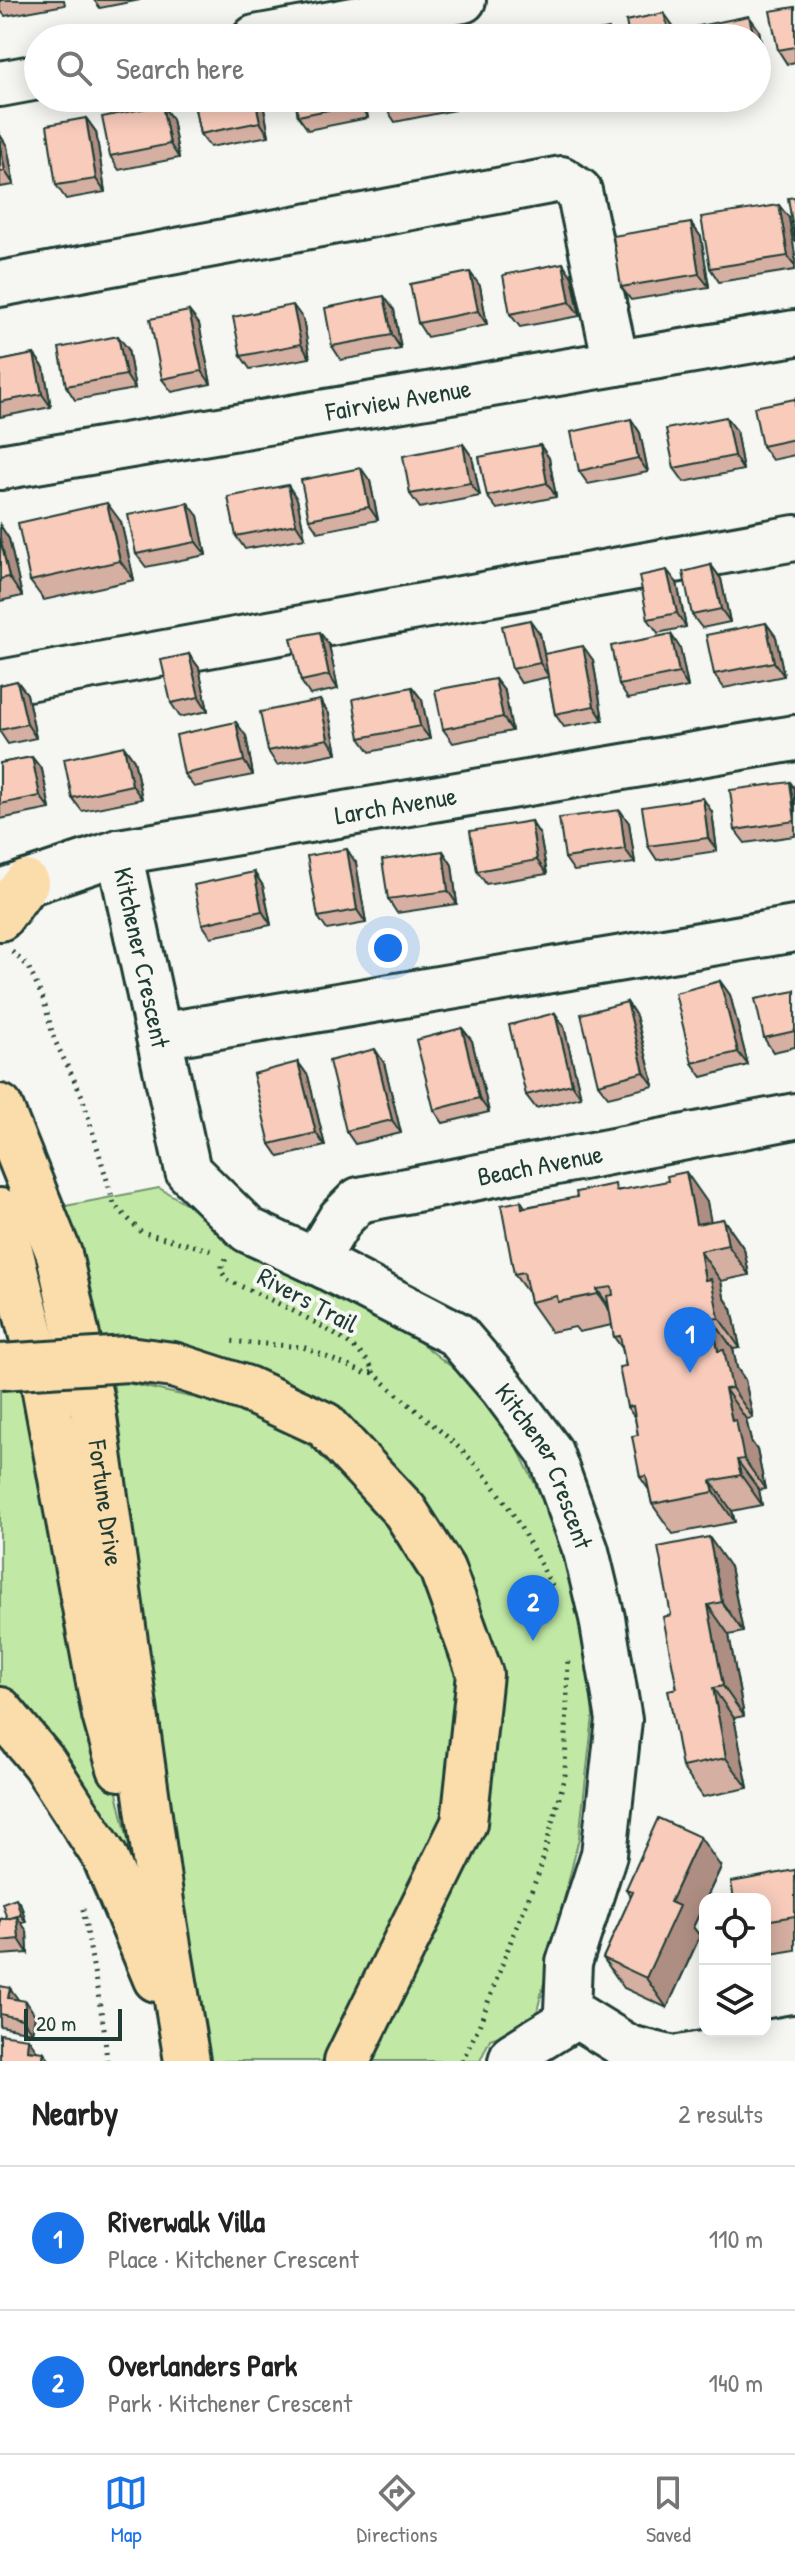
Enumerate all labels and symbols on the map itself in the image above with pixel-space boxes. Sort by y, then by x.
street label: Fairview Avenue [322,370,473,429]
street label: Larch Avenue [332,777,459,832]
street label: Kitchener Crescent [106,864,179,1052]
your location [368,928,408,968]
street label: Beach Avenue [474,1135,605,1194]
street label: Rivers Trail [252,1258,365,1341]
pin: 1 [664,1307,716,1373]
street label: Kitchener Crescent [487,1376,602,1554]
street label: Fortune Drive [80,1437,132,1568]
pin: 2 [507,1575,559,1641]
scale bar [24,2005,122,2041]

